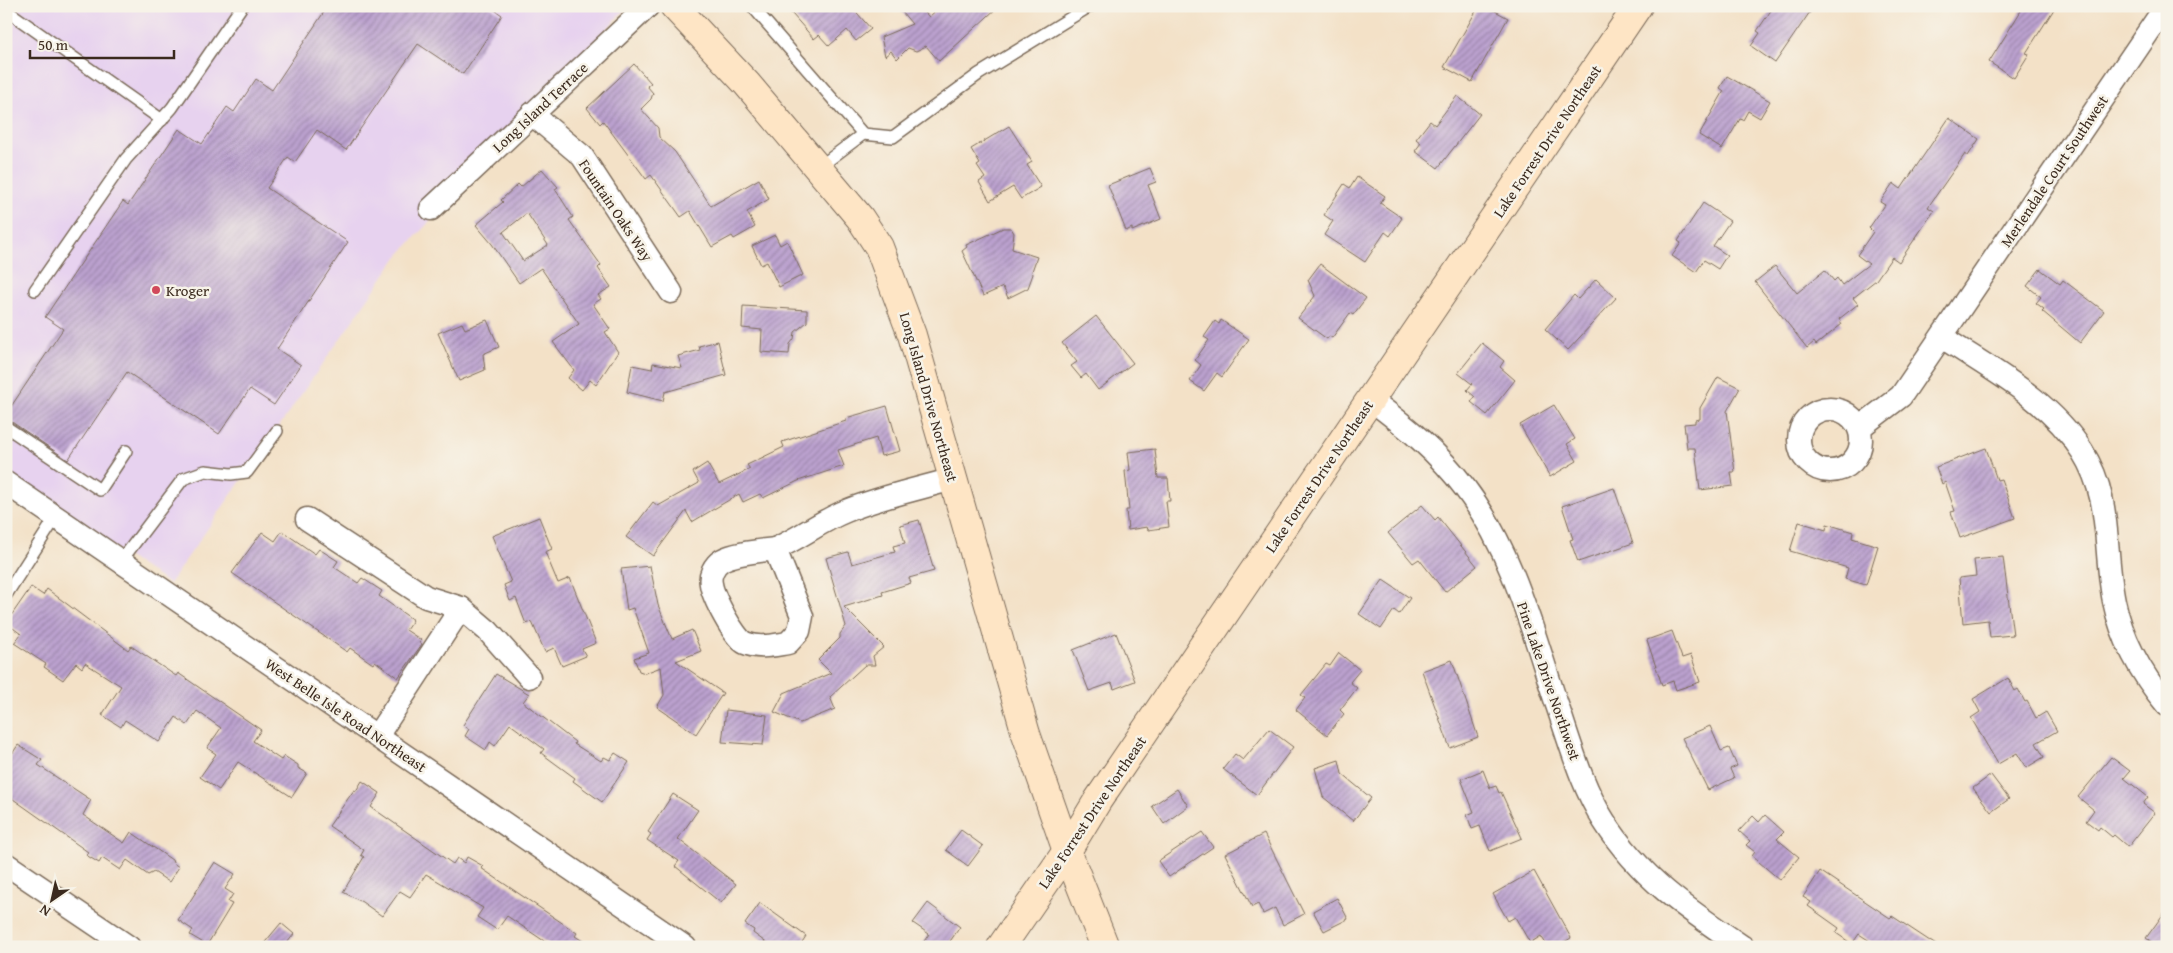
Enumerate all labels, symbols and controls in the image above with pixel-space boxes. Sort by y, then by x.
scale bar [30,28,174,60]
text: 50 m [38,34,69,55]
street label: Long Island Terrace [488,57,592,157]
street label: Lake Forrest Drive Northeast [1488,60,1606,221]
street label: Merlendale Court Southwest [1995,90,2113,251]
street label: Fountain Oaks Way [574,155,658,266]
place label: Kroger [166,280,209,301]
marker: Kroger [150,284,162,296]
street label: Long Island Drive Northeast [895,310,963,485]
street label: Lake Forrest Drive Northeast [1260,395,1378,556]
street label: Pine Lake Drive Northwest [1512,599,1586,764]
street label: West Belle Isle Road Northeast [261,653,431,777]
street label: Lake Forrest Drive Northeast [1033,731,1151,892]
north arrow [28,876,78,926]
text: N [35,900,54,922]

